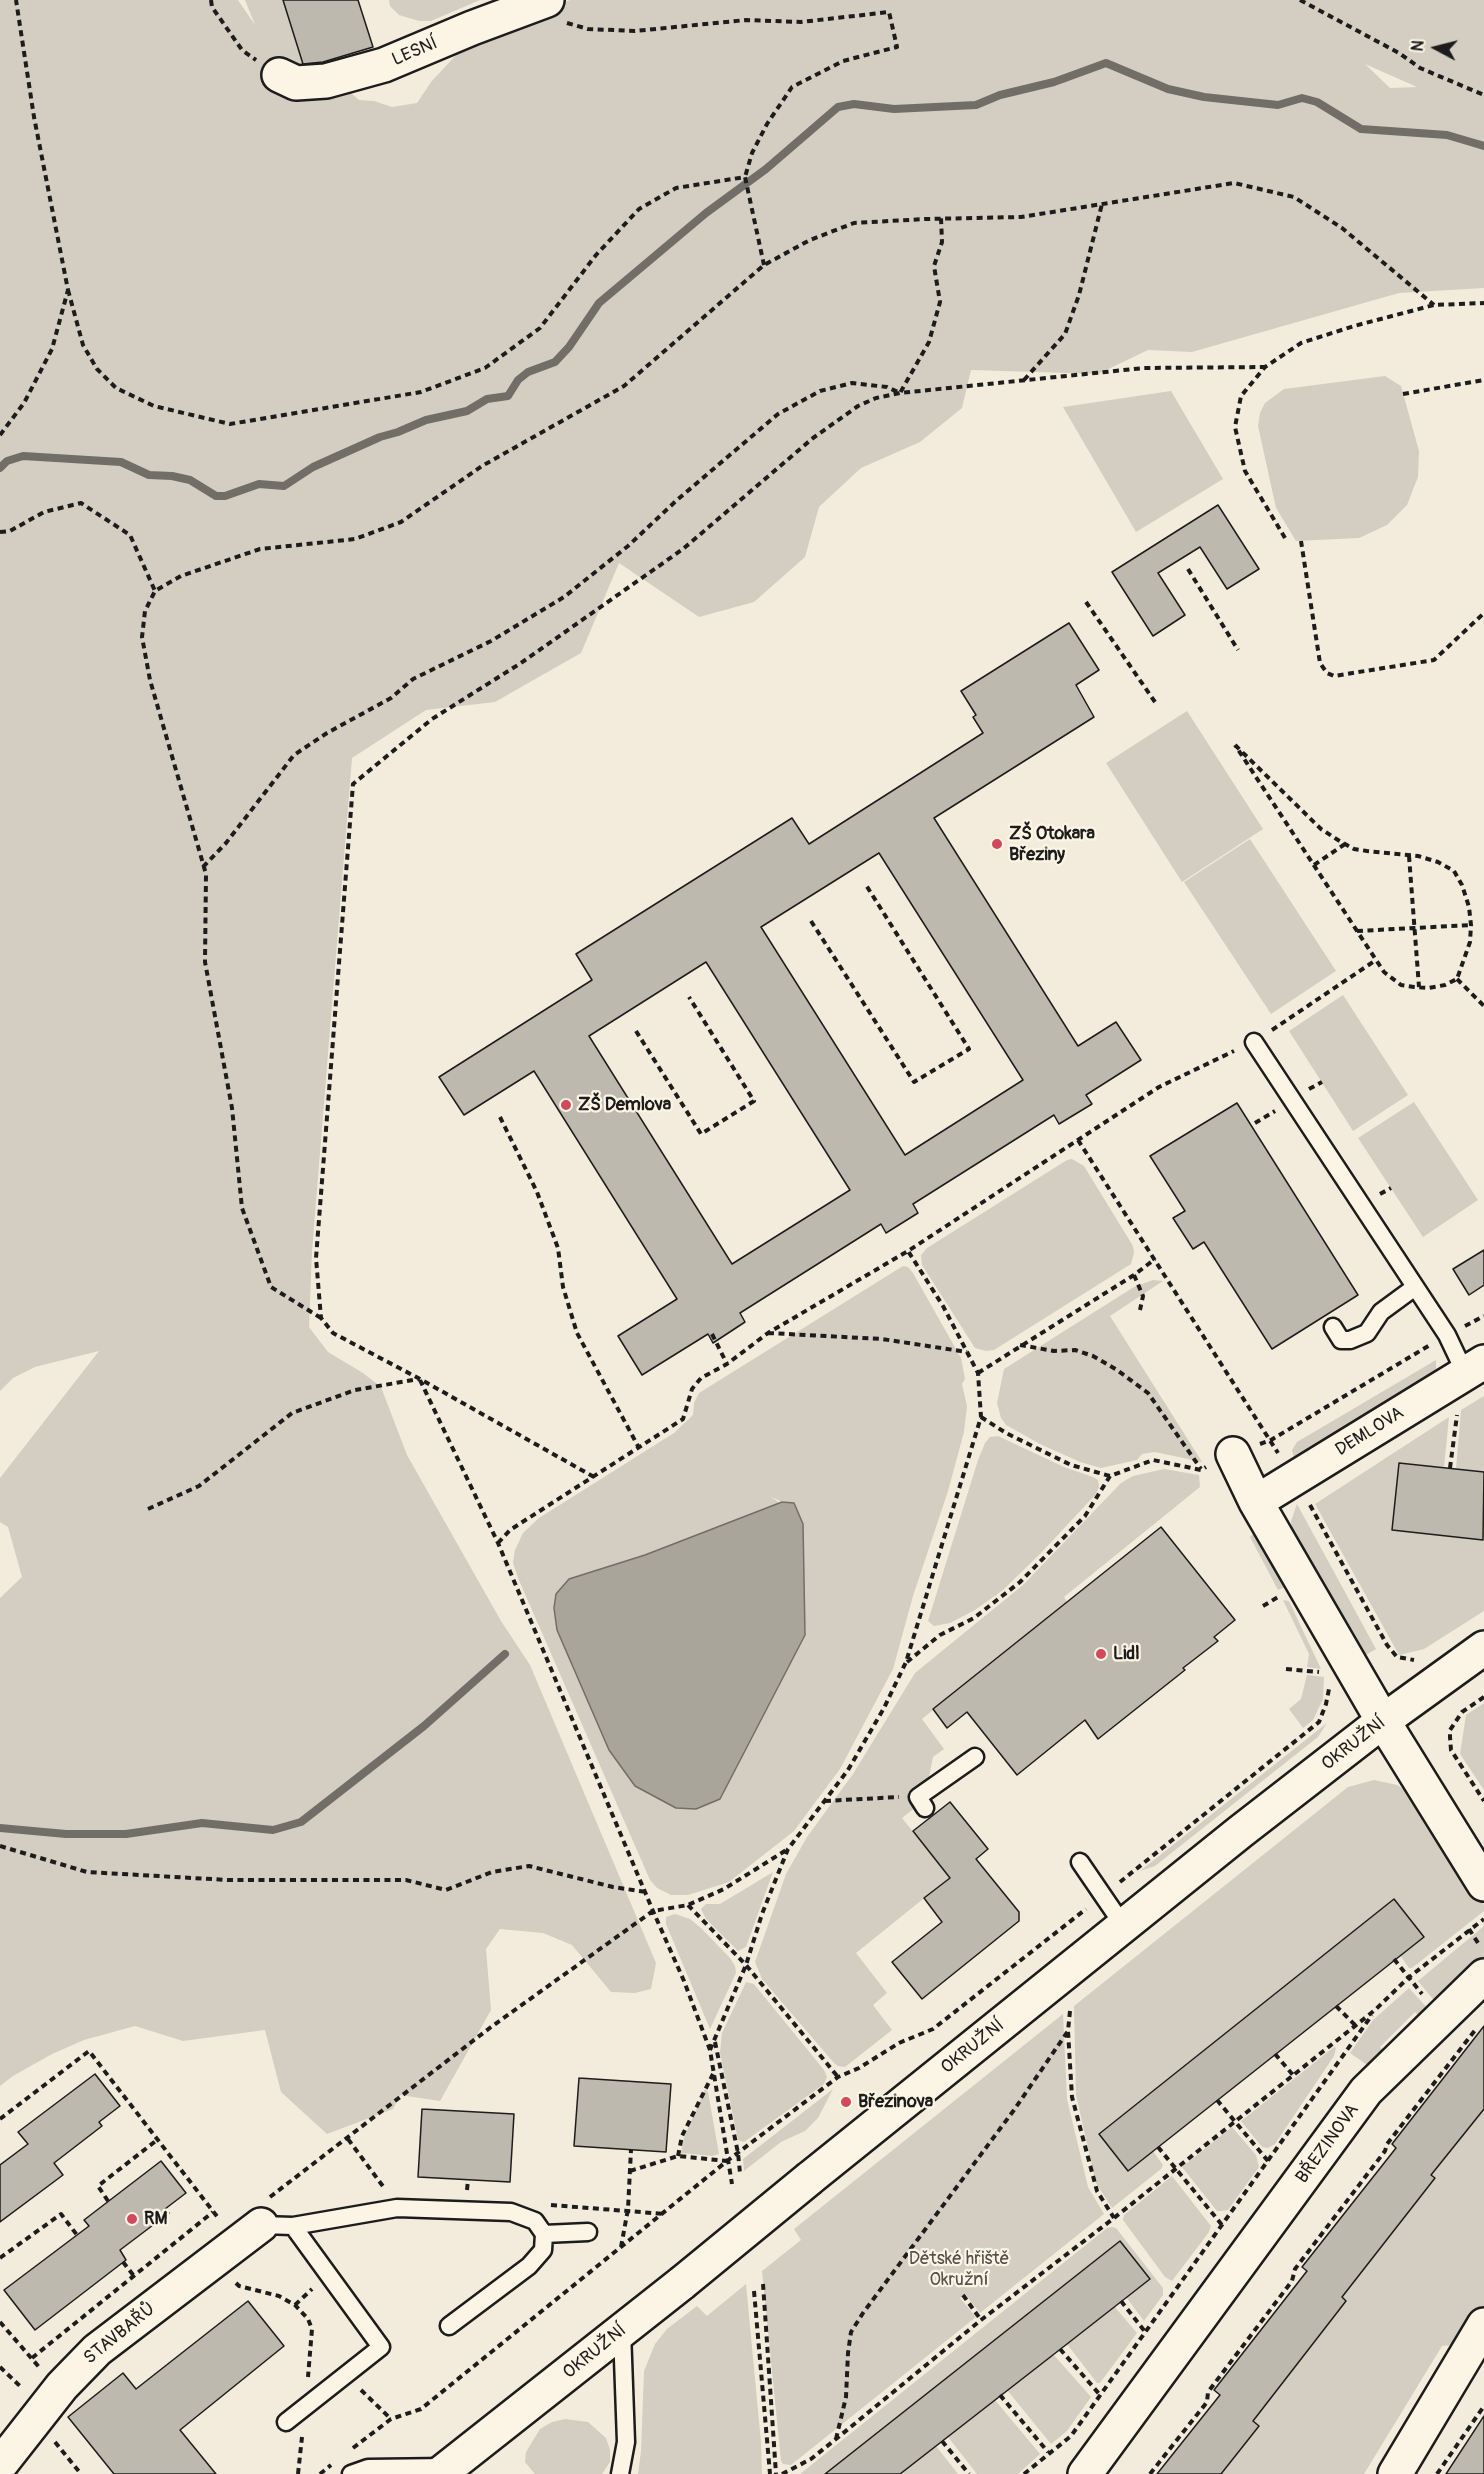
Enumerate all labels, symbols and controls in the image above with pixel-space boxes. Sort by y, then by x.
north arrow [1406,18,1466,78]
street label: LESNÍ [389,33,441,71]
text: N [1408,39,1429,52]
place label: ZŠ Otokara Březiny [1009,823,1095,866]
marker: ZŠ Otokara Březiny [990,837,1004,851]
place label: ZŠ Demlova [578,1094,671,1116]
marker: ZŠ Demlova [559,1098,573,1112]
street label: DEMLOVA [1332,1403,1408,1461]
place label: Lidl [1113,1643,1139,1665]
marker: Lidl [1094,1647,1108,1661]
street label: OKRUŽNÍ [1318,1713,1390,1775]
street label: OKRUŽNÍ [937,2015,1009,2079]
place label: Březinova [858,2091,933,2113]
marker: Březinova [839,2095,853,2109]
street label: BŘEZINOVA [1292,2100,1364,2188]
place label: RM [144,2208,167,2230]
marker: RM [125,2212,139,2226]
park label: Dětské hřiště Okružní [909,2248,1009,2290]
street label: STAVBAŘŮ [80,2299,160,2369]
street label: OKRUŽNÍ [559,2320,631,2384]

